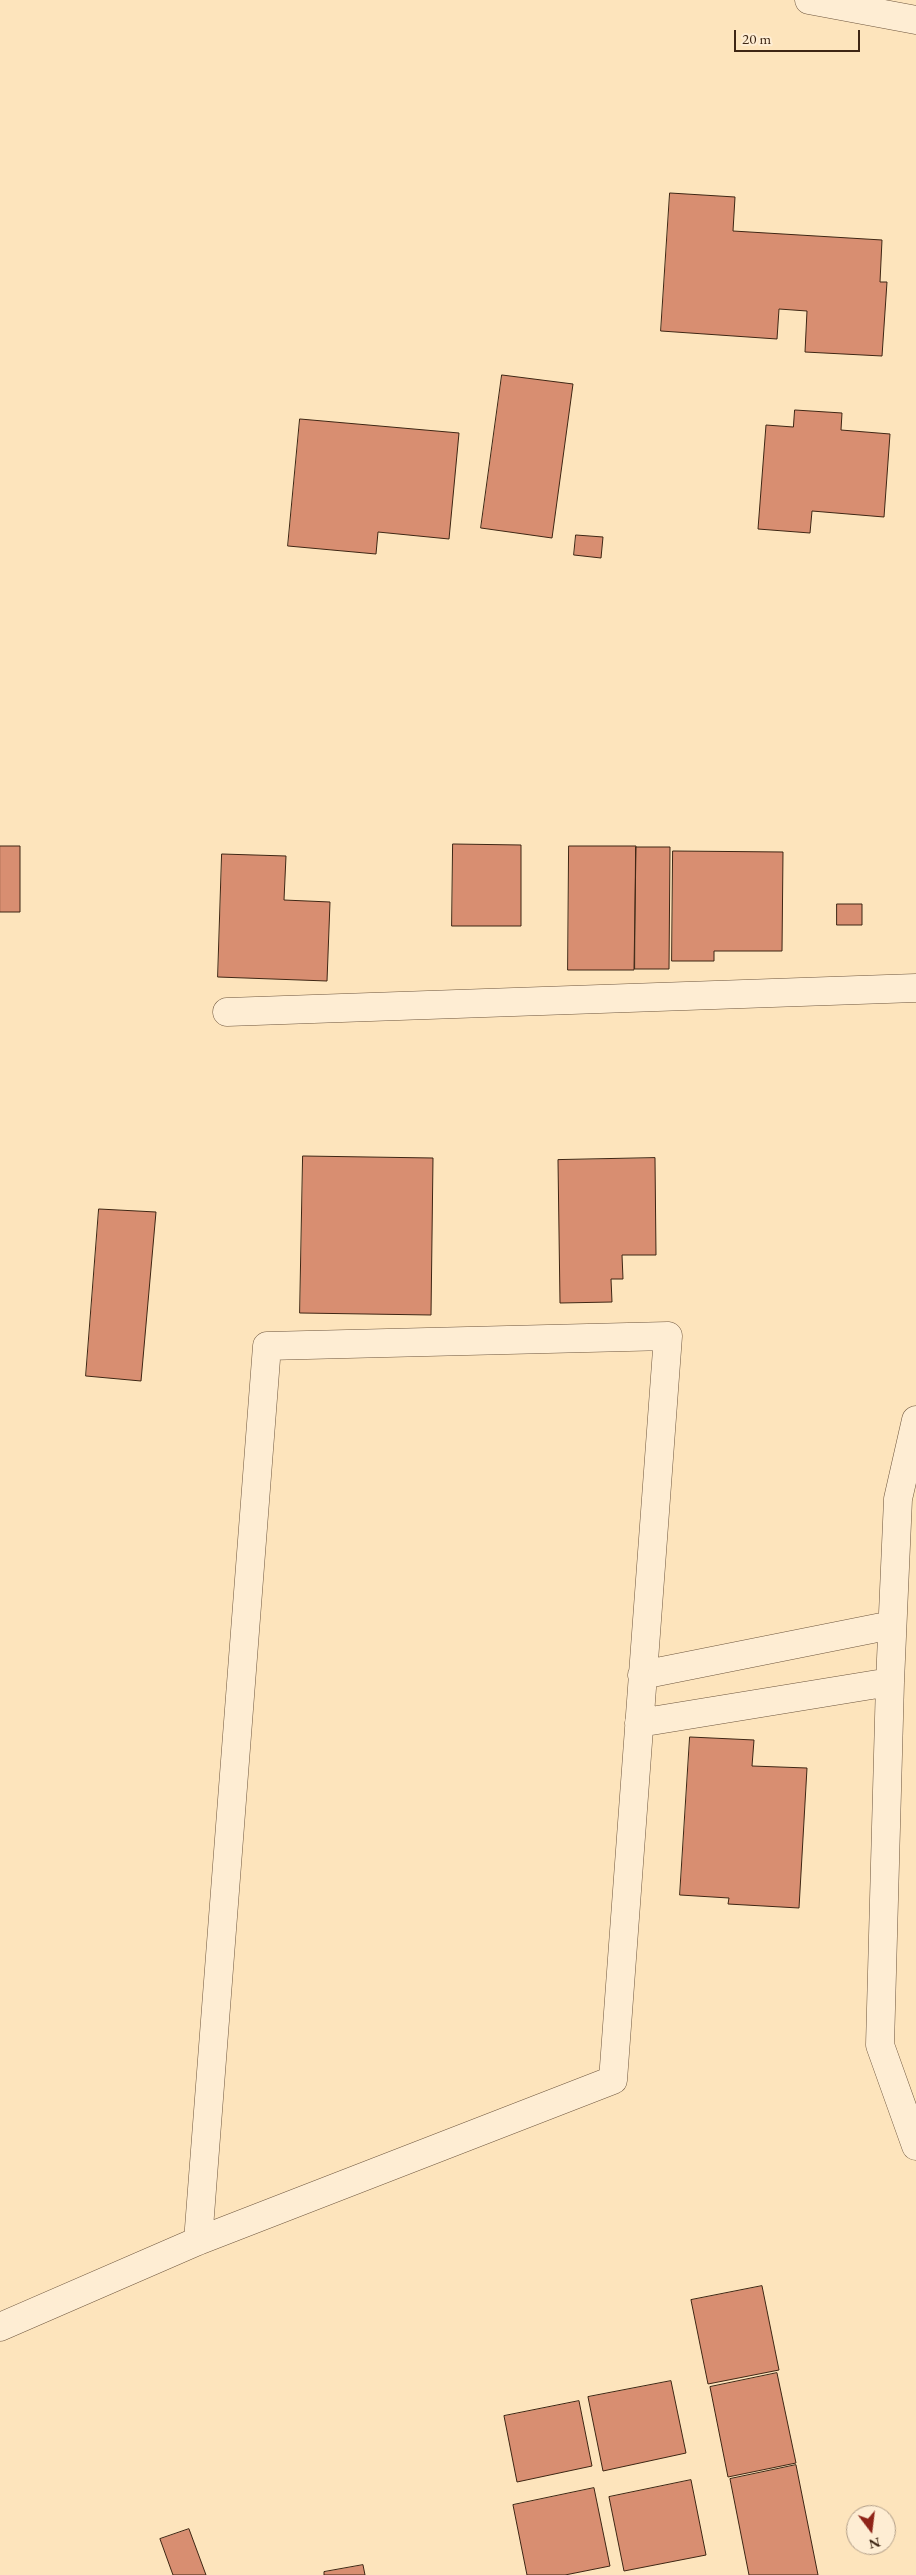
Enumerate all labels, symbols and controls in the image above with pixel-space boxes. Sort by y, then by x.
scale bar [736,20,862,52]
text: 20 m [742,29,771,48]
north arrow [846,2505,896,2555]
text: N [867,2533,882,2554]

